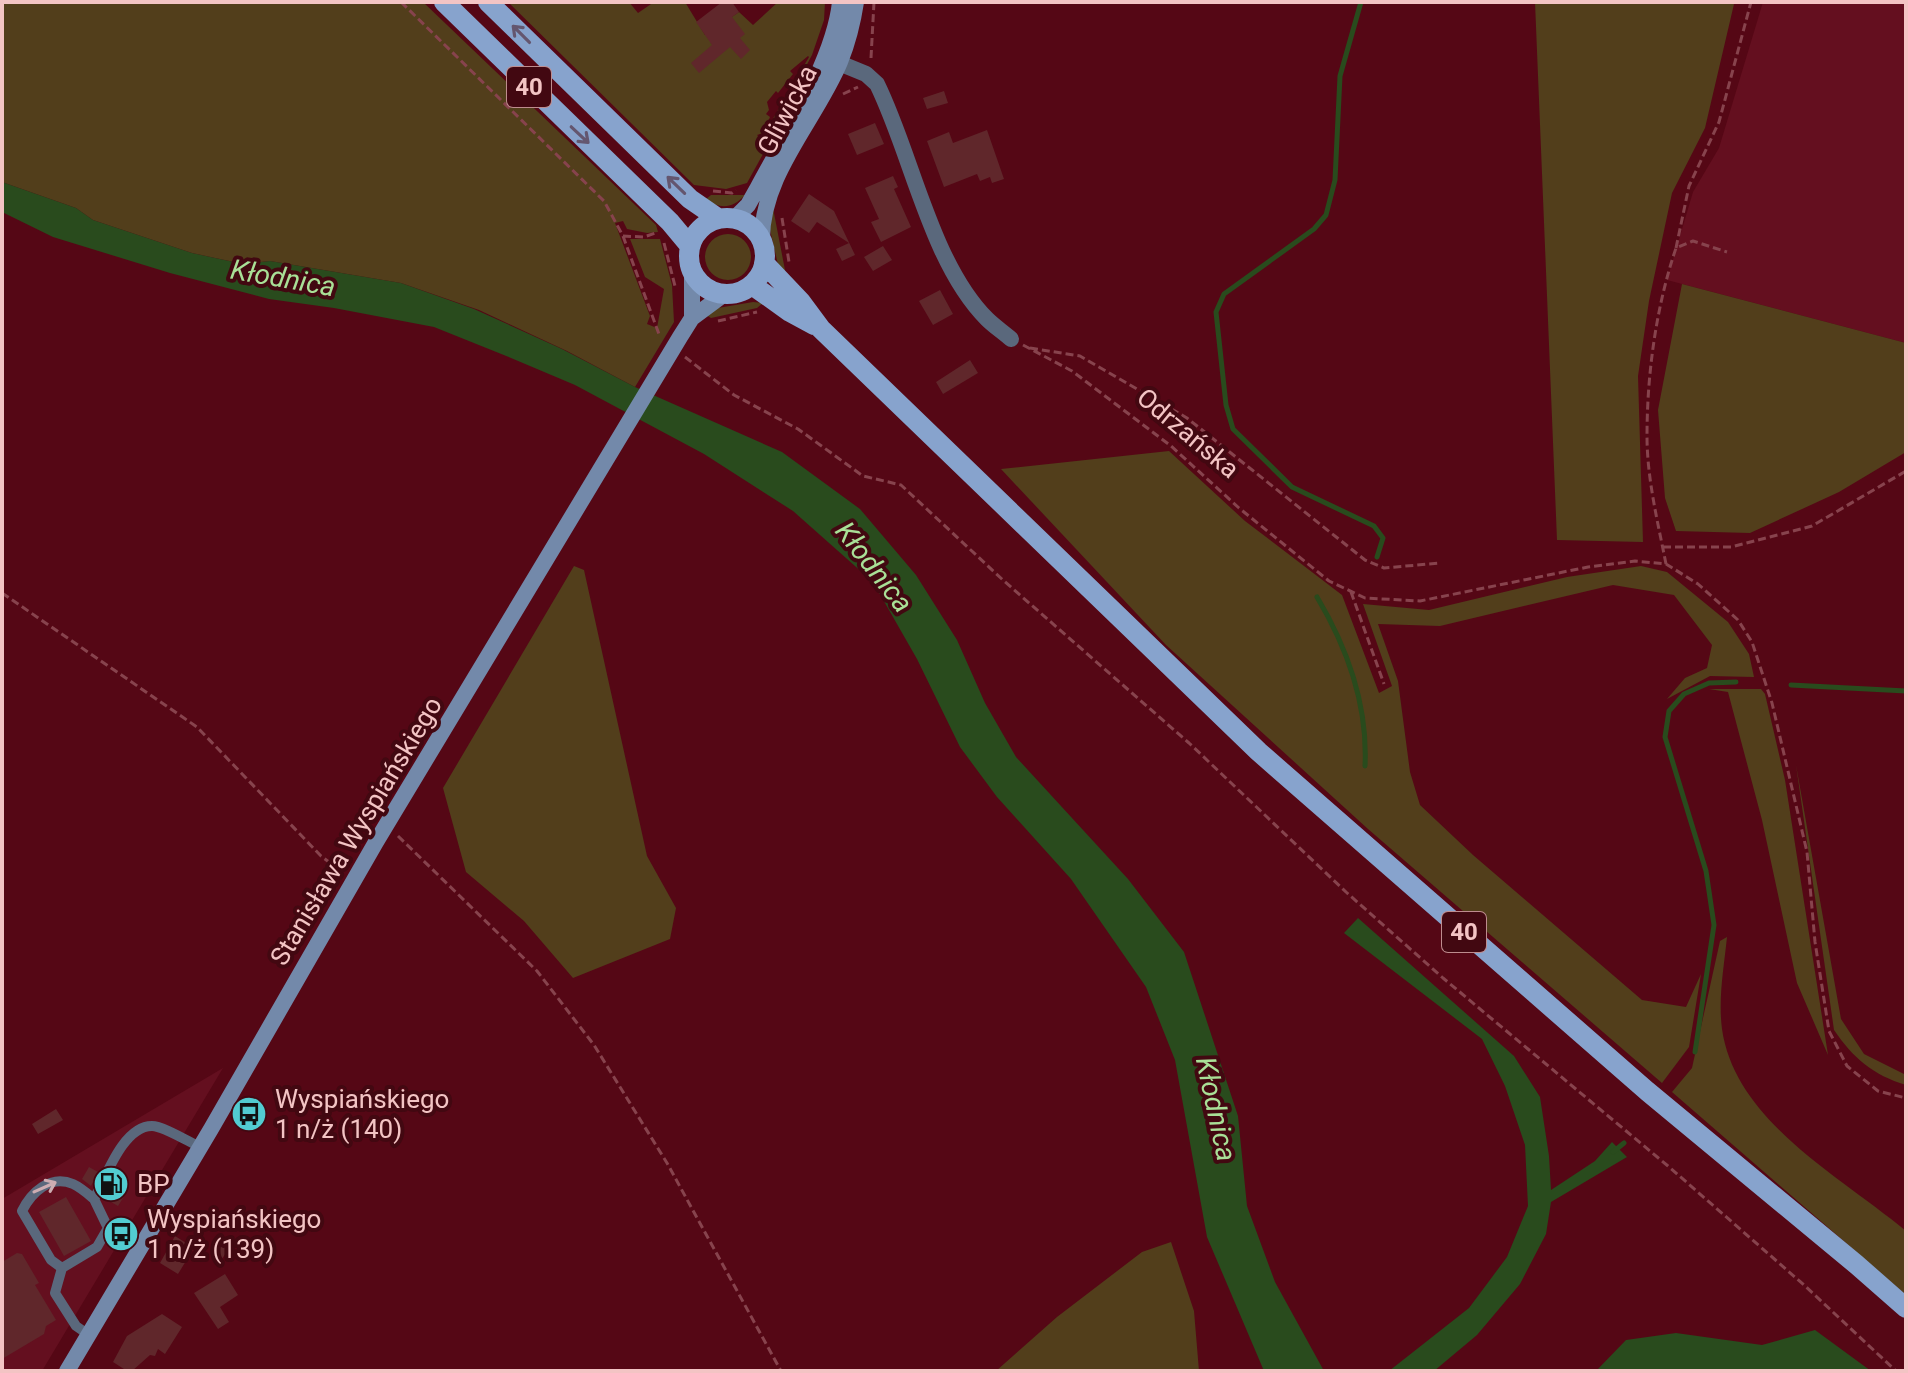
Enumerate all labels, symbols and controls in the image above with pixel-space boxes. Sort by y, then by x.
one-way arrow [511,25,531,44]
street label: Gliwicka [751,60,823,160]
road number: 40 [507,67,551,107]
one-way arrow [569,125,589,143]
one-way arrow [666,176,686,195]
water label: Kłodnica [228,253,338,303]
street label: Odrzańska [1131,382,1245,484]
water label: Kłodnica [828,515,920,619]
street label: Stanisława Wyspiańskiego [264,691,448,971]
road number: 40 [1442,912,1486,952]
water label: Kłodnica [1189,1054,1243,1164]
place label: Wyspiańskiego 1 n/ż (140) [275,1084,449,1144]
bus stop icon: Wyspiańskiego 1 n/ż (140) [230,1095,268,1133]
fuel station icon: BP [92,1165,130,1203]
place label: BP [137,1169,170,1199]
one-way arrow [33,1179,57,1194]
place label: Wyspiańskiego 1 n/ż (139) [147,1204,321,1264]
bus stop icon: Wyspiańskiego 1 n/ż (139) [102,1215,140,1253]

